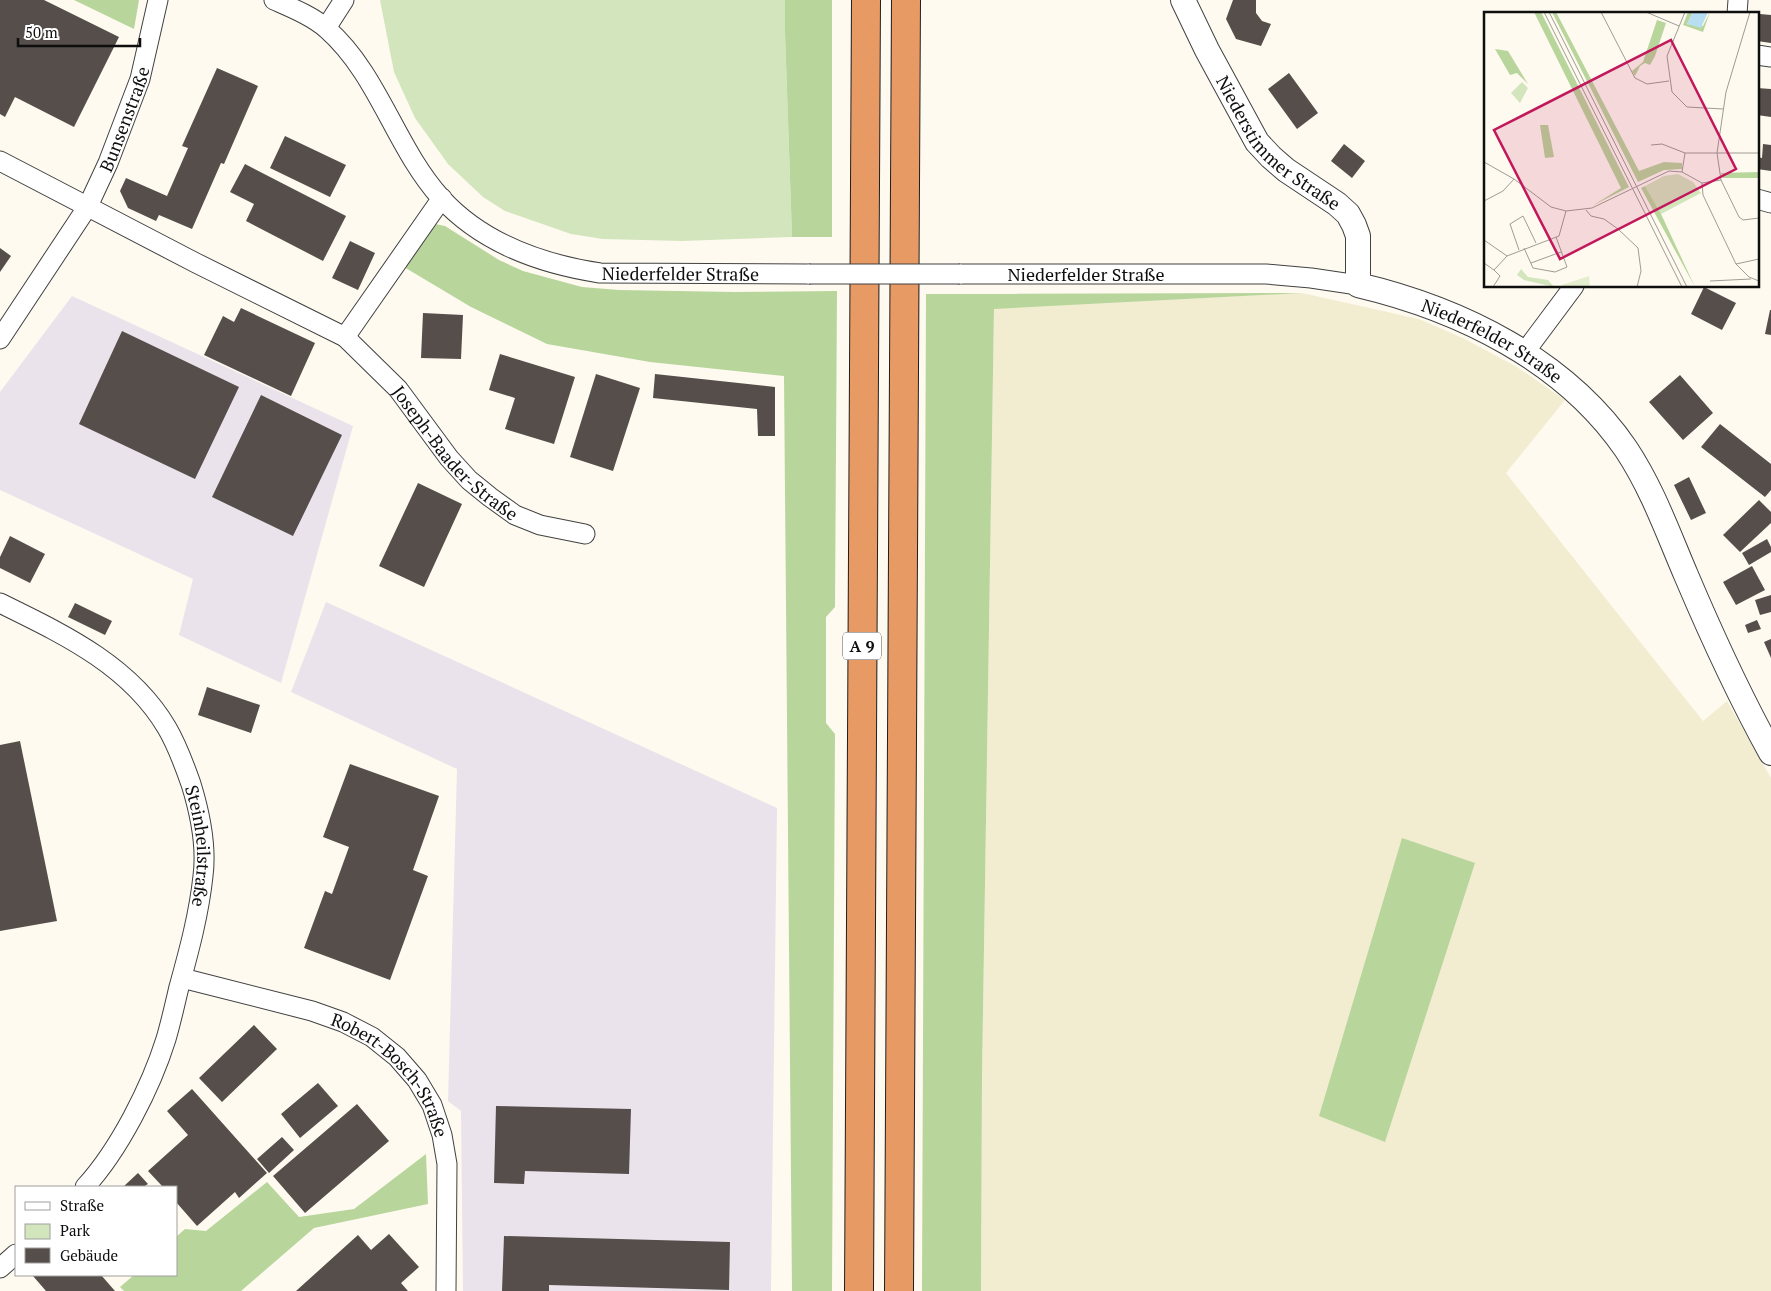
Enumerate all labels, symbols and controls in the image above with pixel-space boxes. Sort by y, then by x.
inset map [1484,12,1758,288]
scale bar [18,15,140,47]
text: 50 m [25,22,58,42]
street label: Bunsenstraße [94,64,154,176]
street label: Niederstimmer Straße [1211,71,1345,215]
street label: Niederfelder Straße [602,261,759,286]
street label: Niederfelder Straße [1007,262,1165,286]
street label: Niederfelder Straße [1419,293,1568,388]
street label: Joseph-Baader-Straße [387,380,523,526]
road number: A 9 [843,632,881,659]
street label: Steinheilstraße [180,782,216,909]
street label: Robert-Bosch-Straße [328,1007,454,1140]
legend [15,1186,178,1276]
text: Straße [60,1195,104,1215]
text: Park [60,1220,90,1240]
text: Gebäude [60,1245,118,1265]

